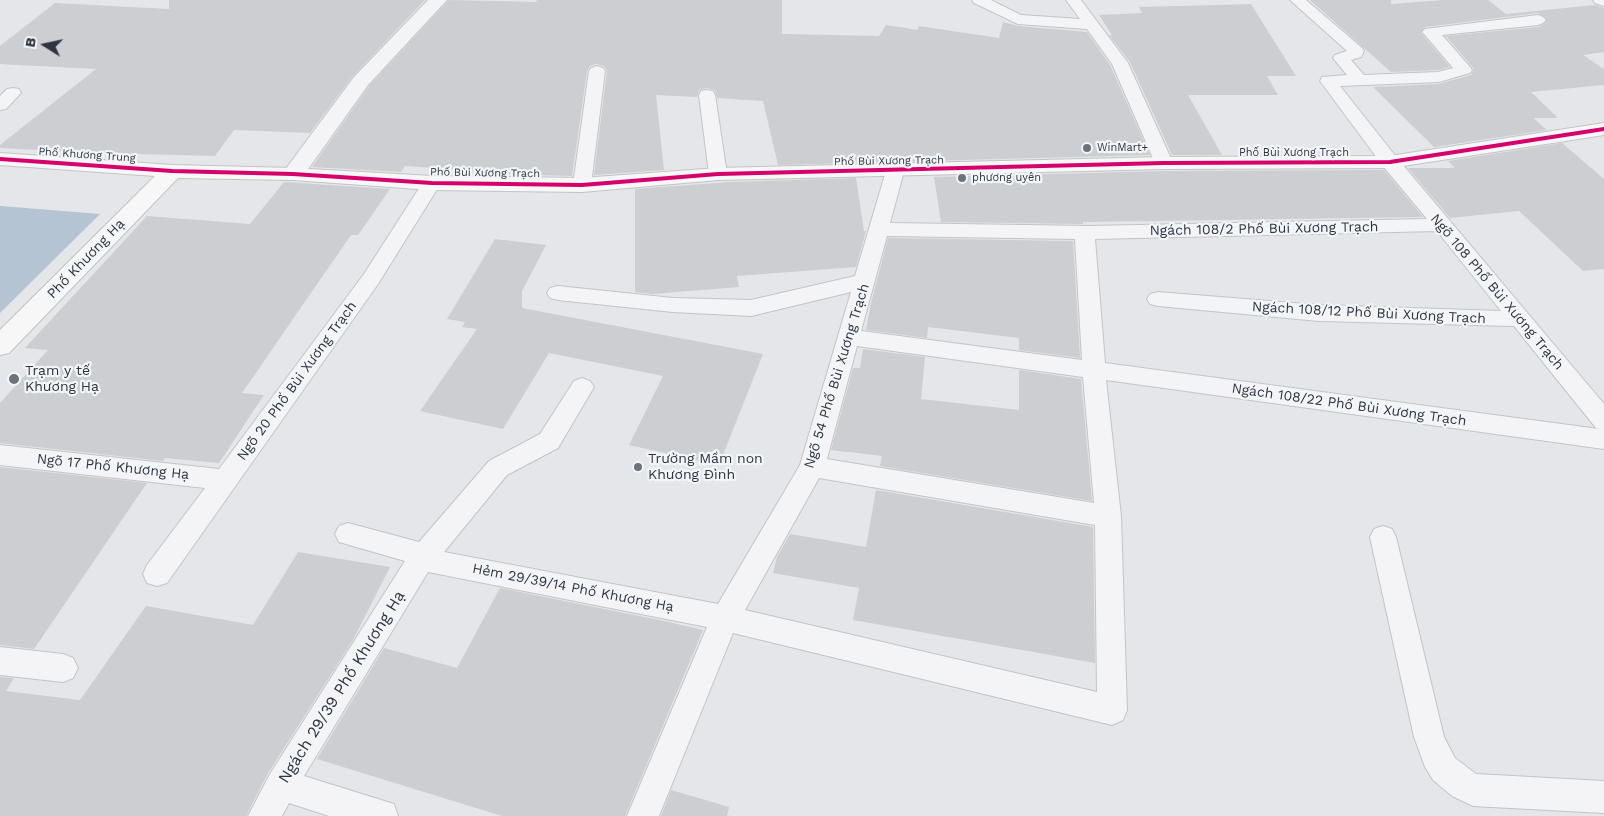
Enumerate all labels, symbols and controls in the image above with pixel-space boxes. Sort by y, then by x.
north arrow [20,20,70,70]
text: B [22,36,39,49]
place label: WinMart+ [1097,141,1148,155]
marker: WinMart+ [1081,142,1093,154]
street label: Phố Khương Trung [38,145,136,165]
street label: Phố Bùi Xương Trạch [1239,146,1349,160]
street label: Phố Bùi Xương Trạch [834,153,944,169]
street label: Phố Bùi Xương Trạch [430,165,540,181]
place label: phương uyên [972,171,1041,185]
marker: phương uyên [956,172,968,184]
street label: Ngõ 108 Phố Bùi Xương Trạch [1427,211,1567,373]
street label: Phố Khương Hạ [44,216,128,302]
street label: Ngách 108/2 Phố Bùi Xương Trạch [1150,219,1378,239]
street label: Ngõ 54 Phố Bùi Xương Trạch [801,282,873,470]
street label: Ngõ 20 Phố Bùi Xương Trạch [234,298,360,464]
street label: Ngách 108/12 Phố Bùi Xương Trạch [1252,298,1486,328]
place label: Trạm y tế Khương Hạ [25,363,99,396]
marker: Trạm y tế Khương Hạ [7,372,21,386]
street label: Ngách 108/22 Phố Bùi Xương Trạch [1231,380,1467,430]
street label: Ngõ 17 Phố Khương Hạ [36,451,190,483]
place label: Trường Mầm non Khương Đình [648,451,763,484]
marker: Trường Mầm non Khương Đình [632,461,644,473]
street label: Hẻm 29/39/14 Phố Khương Hạ [471,560,675,616]
street label: Ngách 29/39 Phố Khương Hạ [275,587,409,787]

